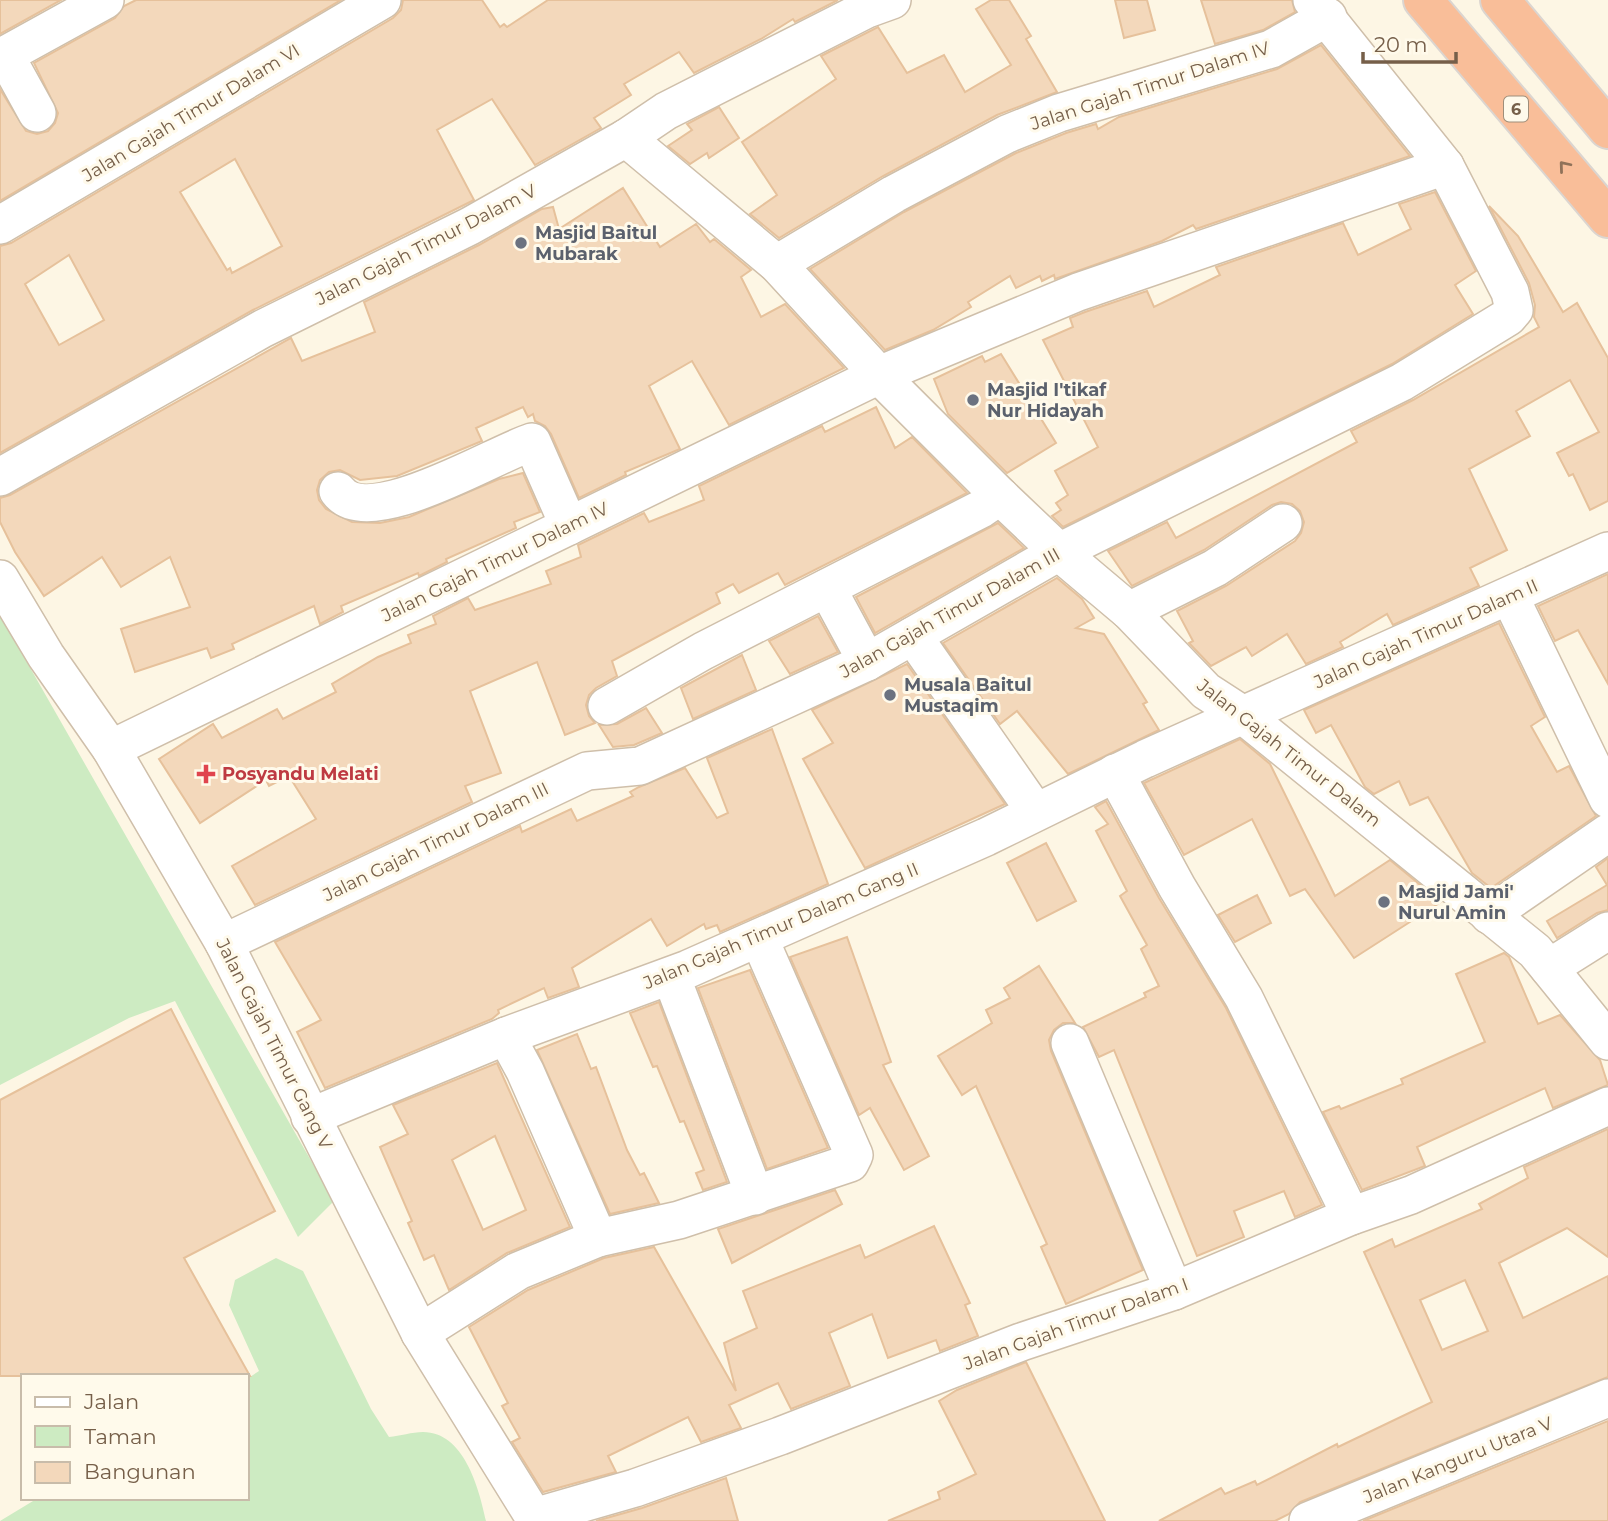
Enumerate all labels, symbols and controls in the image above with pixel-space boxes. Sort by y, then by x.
scale bar [1363,21,1456,65]
text: 20 m [1374,32,1428,57]
street label: Jalan Gajah Timur Dalam IV [1027,37,1273,135]
street label: Jalan Gajah Timur Dalam VI [77,39,304,187]
road number: 6 [1504,96,1528,122]
one-way arrow [1560,162,1572,175]
street label: Jalan Gajah Timur Dalam V [311,179,540,311]
place label: Masjid Baitul Mubarak [535,222,657,265]
marker: Masjid Baitul Mubarak [513,235,529,251]
place label: Masjid I'tikaf Nur Hidayah [987,379,1107,422]
marker: Masjid I'tikaf Nur Hidayah [965,392,981,408]
street label: Jalan Gajah Timur Dalam IV [377,497,612,627]
street label: Jalan Gajah Timur Dalam III [835,543,1064,683]
street label: Jalan Gajah Timur Dalam II [1310,575,1541,694]
place label: Musala Baitul Mustaqim [904,674,1032,717]
street label: Jalan Gajah Timur Dalam [1192,674,1385,832]
marker: Musala Baitul Mustaqim [882,687,898,703]
place label: Posyandu Melati [222,763,379,785]
marker: Posyandu Melati [196,764,216,784]
street label: Jalan Gajah Timur Dalam III [319,778,552,907]
street label: Jalan Gajah Timur Dalam Gang II [639,858,922,994]
place label: Masjid Jami' Nurul Amin [1398,881,1514,924]
marker: Masjid Jami' Nurul Amin [1376,894,1392,910]
street label: Jalan Gajah Timur Gang V [211,934,337,1153]
street label: Jalan Gajah Timur Dalam I [960,1273,1191,1375]
legend [21,1374,248,1500]
text: Jalan [83,1389,139,1414]
street label: Jalan Kanguru Utara V [1359,1412,1556,1508]
text: Taman [84,1424,157,1449]
text: Bangunan [84,1459,196,1484]

